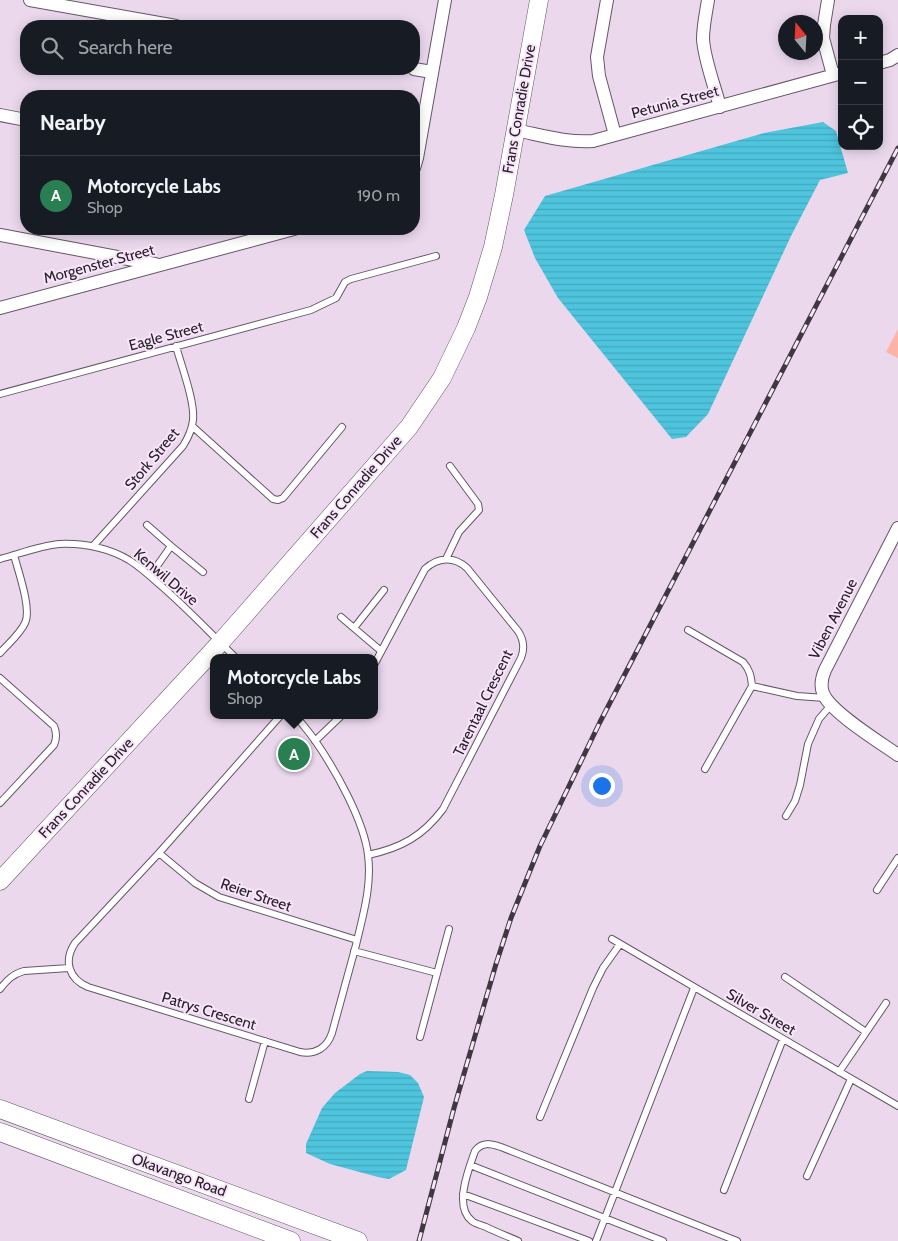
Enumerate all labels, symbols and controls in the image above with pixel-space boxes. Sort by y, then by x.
north arrow [778,15,823,60]
map controls [838,15,883,150]
button: + [838,15,883,60]
search box [20,20,420,75]
icon: search [38,34,66,62]
text: Search here [78,36,172,59]
street label: Frans Conradie Drive [499,43,539,175]
button: − [838,60,883,105]
street label: Petunia Street [629,82,721,122]
button: locate [838,105,883,150]
text: Nearby [40,110,106,135]
text: Motorcycle Labs [87,175,221,198]
text: A [51,186,61,205]
text: 190 m [357,186,400,205]
text: Shop [87,198,123,217]
street label: Morgenster Street [42,241,156,287]
street label: Eagle Street [127,317,205,355]
street label: Stork Street [121,424,183,494]
street label: Frans Conradie Drive [306,432,406,542]
street label: Kenwil Drive [130,545,202,609]
street label: Viben Avenue [805,575,861,662]
street label: Tarentaal Crescent [449,647,517,759]
popup [210,654,378,719]
text: Motorcycle Labs [227,666,361,689]
text: Shop [227,689,263,708]
street label: Frans Conradie Drive [35,734,137,842]
pin: A [278,735,310,773]
your location [589,773,615,799]
street label: Reier Street [218,874,294,916]
street label: Silver Street [723,985,799,1039]
street label: Patrys Crescent [160,988,258,1034]
street label: Okavango Road [129,1150,229,1200]

